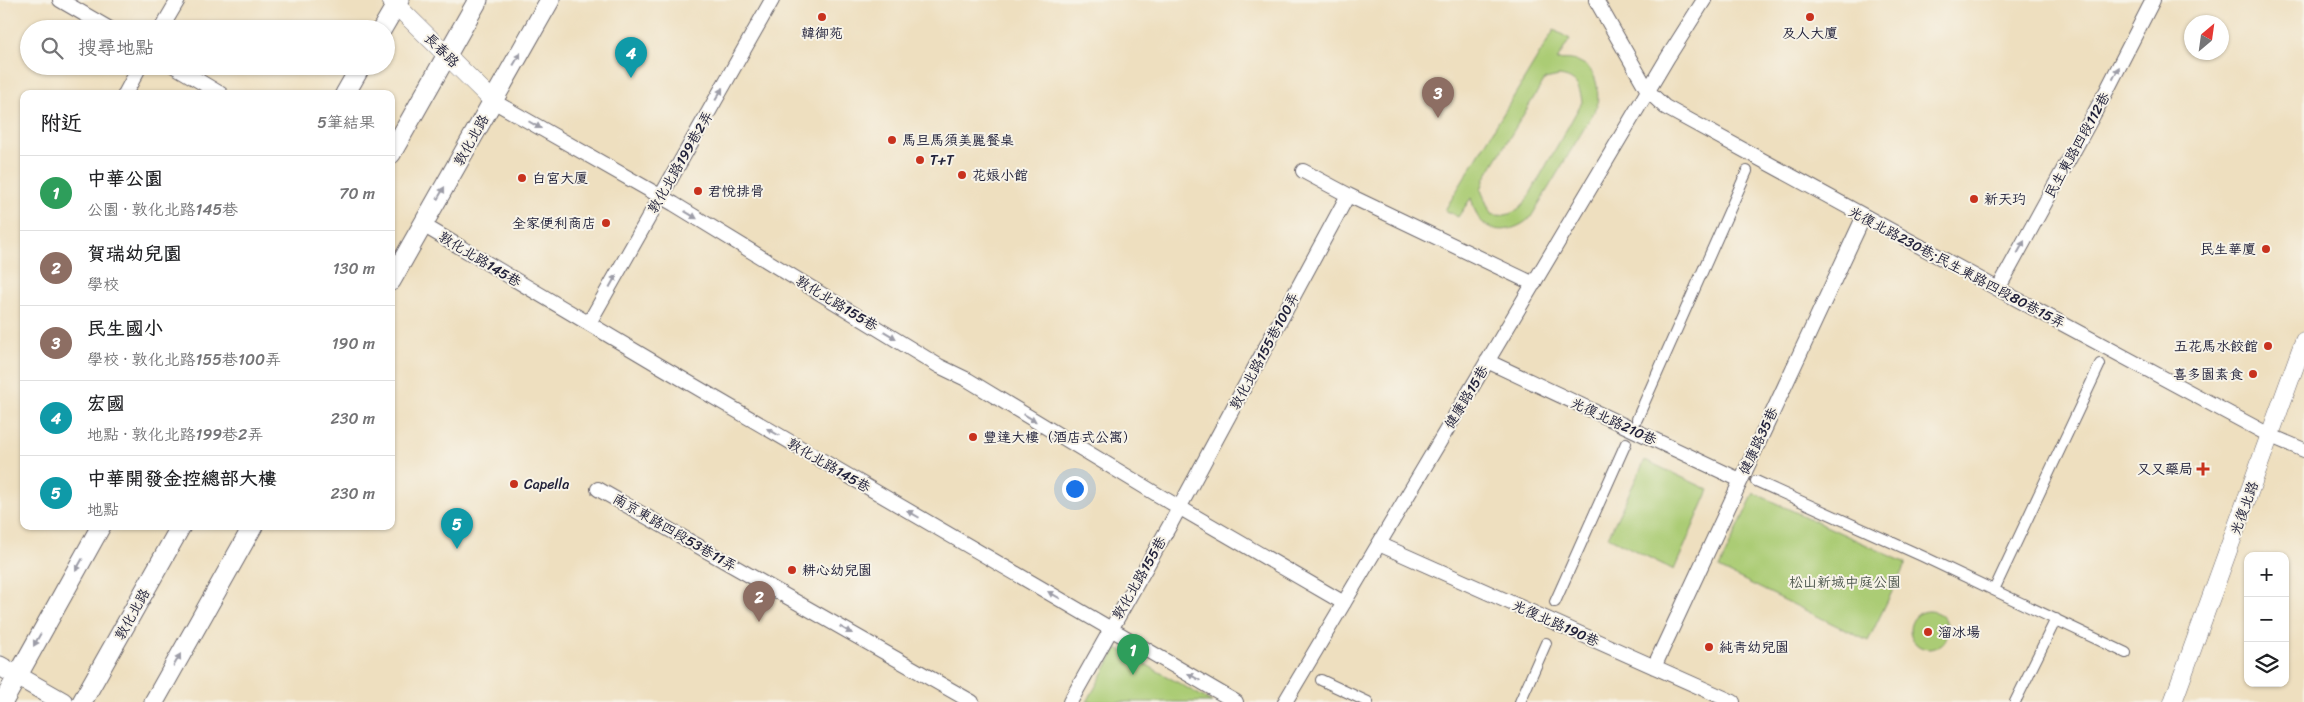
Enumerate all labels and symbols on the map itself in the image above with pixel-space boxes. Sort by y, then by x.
marker: 韓御苑 [816,11,828,23]
marker: 及人大廈 [1804,11,1816,23]
north arrow [2184,15,2229,60]
place label: 韓御苑 [801,21,843,46]
place label: 及人大廈 [1782,21,1838,46]
street label: 長春路 [418,27,465,74]
pin: 4 [615,37,647,78]
one-way arrow [512,52,521,65]
one-way arrow [2112,66,2120,80]
pin: 3 [1422,77,1454,118]
one-way arrow [714,87,723,101]
street label: 民生東路四段112巷 [2038,87,2117,203]
street label: 敦化北路199巷2弄 [641,106,720,218]
street label: 敦化北路 [447,110,496,171]
one-way arrow [528,121,542,130]
place label: 馬旦馬須美麗餐桌 [902,128,1014,153]
marker: 馬旦馬須美麗餐桌 [886,134,898,146]
place label: T+T [930,148,955,173]
marker: T+T [914,154,926,166]
place label: 花娘小館 [972,163,1028,188]
place label: 白宫大厦 [532,166,588,191]
marker: 花娘小館 [956,169,968,181]
marker: 白宫大厦 [516,172,528,184]
place label: 君悅排骨 [708,179,764,204]
one-way arrow [437,185,445,200]
marker: 君悅排骨 [692,185,704,197]
place label: 新天玓 [1984,187,2026,212]
marker: 新天玓 [1968,193,1980,205]
street label: 光復北路230巷;民生東路四段80巷15弄 [1844,199,2070,335]
one-way arrow [685,210,698,219]
place label: 全家便利商店 [512,211,596,236]
marker: 全家便利商店 [600,217,612,229]
street label: 敦化北路145巷 [433,225,527,295]
place label: 民生華廈 [2200,237,2256,262]
one-way arrow [2017,240,2026,253]
marker: 民生華廈 [2260,243,2272,255]
street label: 敦化北路155巷 [790,269,884,339]
one-way arrow [608,274,617,288]
street label: 敦化北路155巷100弄 [1223,288,1306,415]
one-way arrow [883,331,896,340]
place label: 五花馬水餃館 [2174,334,2258,359]
marker: 五花馬水餃館 [2262,340,2274,352]
street label: 健康路15巷 [1438,360,1496,434]
place label: 喜多園素食 [2173,362,2243,387]
marker: 喜多園素食 [2247,368,2259,380]
street label: 光復北路210巷 [1566,390,1662,453]
street label: 健康路35巷 [1732,402,1785,479]
one-way arrow [1023,413,1036,422]
place label: 豐達大樓（酒店式公寓） [983,425,1137,450]
one-way arrow [766,428,779,437]
street label: 敦化北路145巷 [782,431,876,500]
marker: 豐達大樓（酒店式公寓） [967,431,979,443]
place label: 又又藥局 [2137,457,2193,482]
marker: 又又藥局 [2197,463,2209,475]
place label: Capella [524,472,569,497]
your location [1062,476,1088,502]
marker: Capella [508,478,520,490]
street label: 光復北路 [2223,478,2266,539]
street label: 南京東路四段53巷11弄 [608,487,742,578]
pin: 5 [441,508,473,549]
one-way arrow [906,510,920,518]
street label: 敦化北路155巷 [1105,531,1174,625]
one-way arrow [75,558,83,572]
place label: 耕心幼兒園 [802,558,872,583]
marker: 耕心幼兒園 [786,564,798,576]
park label: 松山新城中庭公園 [1789,570,1901,595]
pin: 2 [743,581,775,622]
street label: 敦化北路 [108,584,157,645]
one-way arrow [1046,591,1061,599]
street label: 光復北路190巷 [1508,593,1604,654]
place label: 溜冰場 [1938,620,1980,645]
one-way arrow [839,626,852,635]
marker: 溜冰場 [1922,626,1934,638]
one-way arrow [33,633,42,647]
pin: 1 [1117,634,1149,675]
place label: 純青幼兒園 [1719,635,1789,660]
marker: 純青幼兒園 [1703,641,1715,653]
one-way arrow [173,653,182,666]
one-way arrow [1187,673,1200,682]

